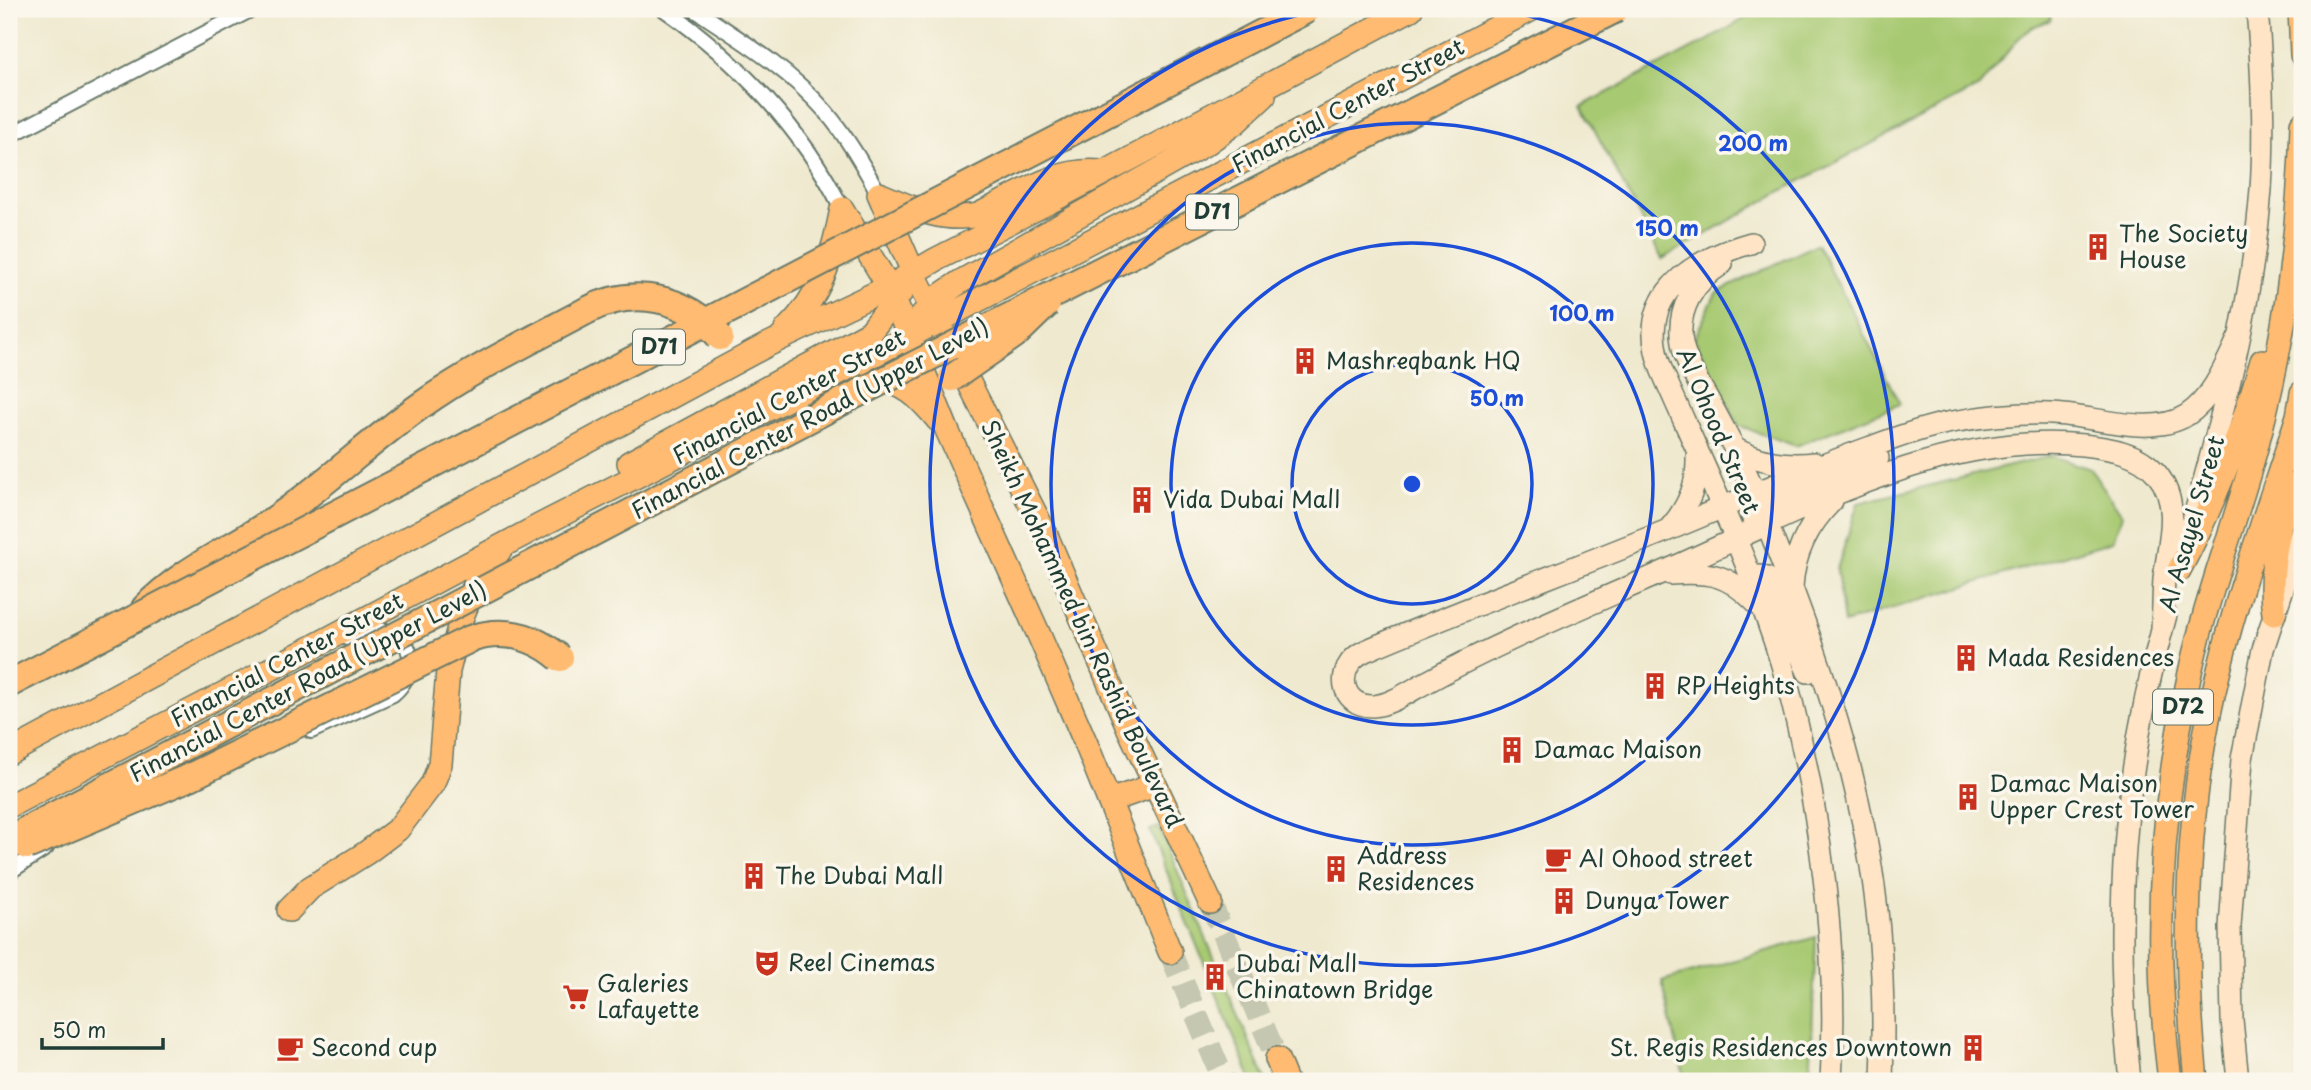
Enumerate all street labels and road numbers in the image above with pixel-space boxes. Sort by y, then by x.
street label: Financial Center Street [1225,28,1470,181]
road number: D71 [1186,194,1238,230]
street label: Financial Center Road (Upper Level) [624,308,994,527]
street label: Financial Center Street [666,319,911,472]
road number: D71 [633,330,685,364]
street label: Al Ohood Street [1669,342,1770,519]
street label: Sheikh Mohammed bin Rashid Boulevard [973,414,1193,833]
street label: Al Asayel Street [2149,431,2233,616]
street label: Financial Center Road (Upper Level) [122,571,492,790]
street label: Financial Center Street [164,582,409,735]
road number: D72 [2153,690,2213,724]

